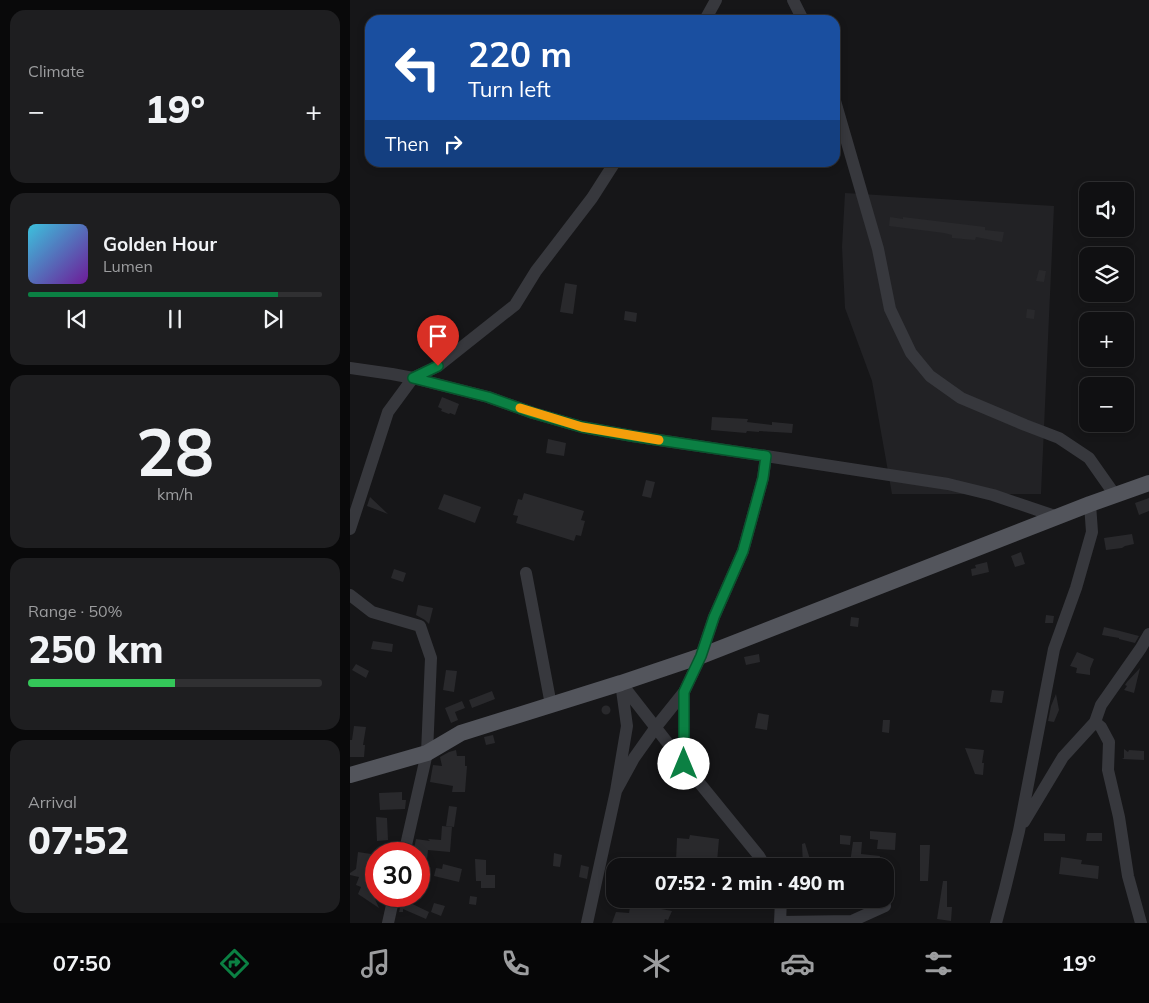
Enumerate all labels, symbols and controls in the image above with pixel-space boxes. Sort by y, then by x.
text: 220 m [468,32,572,76]
icon: left [385,35,450,100]
text: Climate [28,61,84,81]
text: Turn left [468,75,551,103]
text: 19° [145,85,205,133]
text: − [28,93,45,128]
text: + [305,93,322,128]
icon: right [439,130,467,158]
text: Then [385,132,429,156]
map controls [1079,182,1134,432]
button: sound [1079,182,1134,237]
text: Golden Hour [103,232,217,256]
button: layers [1079,247,1134,302]
text: Lumen [103,256,153,276]
icon: previous [63,305,91,333]
icon: pause [161,305,189,333]
icon: next [259,305,287,333]
button: + [1079,312,1134,367]
pin [417,315,459,366]
icon: arrive [424,322,452,350]
button: − [1079,377,1134,432]
text: 28 [136,411,214,492]
text: km/h [157,484,193,504]
text: Range · 50% [28,601,123,621]
text: 250 km [28,625,164,673]
position arrow [657,737,709,789]
text: Arrival [28,792,77,812]
text: 07:52 [28,816,129,864]
speed limit sign: 30 [365,842,430,907]
text: 07:52 · 2 min · 490 m [655,871,845,895]
icon: directions [217,946,252,981]
icon: music [358,946,393,981]
icon: phone [498,946,533,981]
icon: climate [639,946,674,981]
icon: car [780,946,815,981]
icon: filters [921,946,956,981]
text: 07:50 [53,949,111,977]
text: 19° [1061,949,1096,977]

